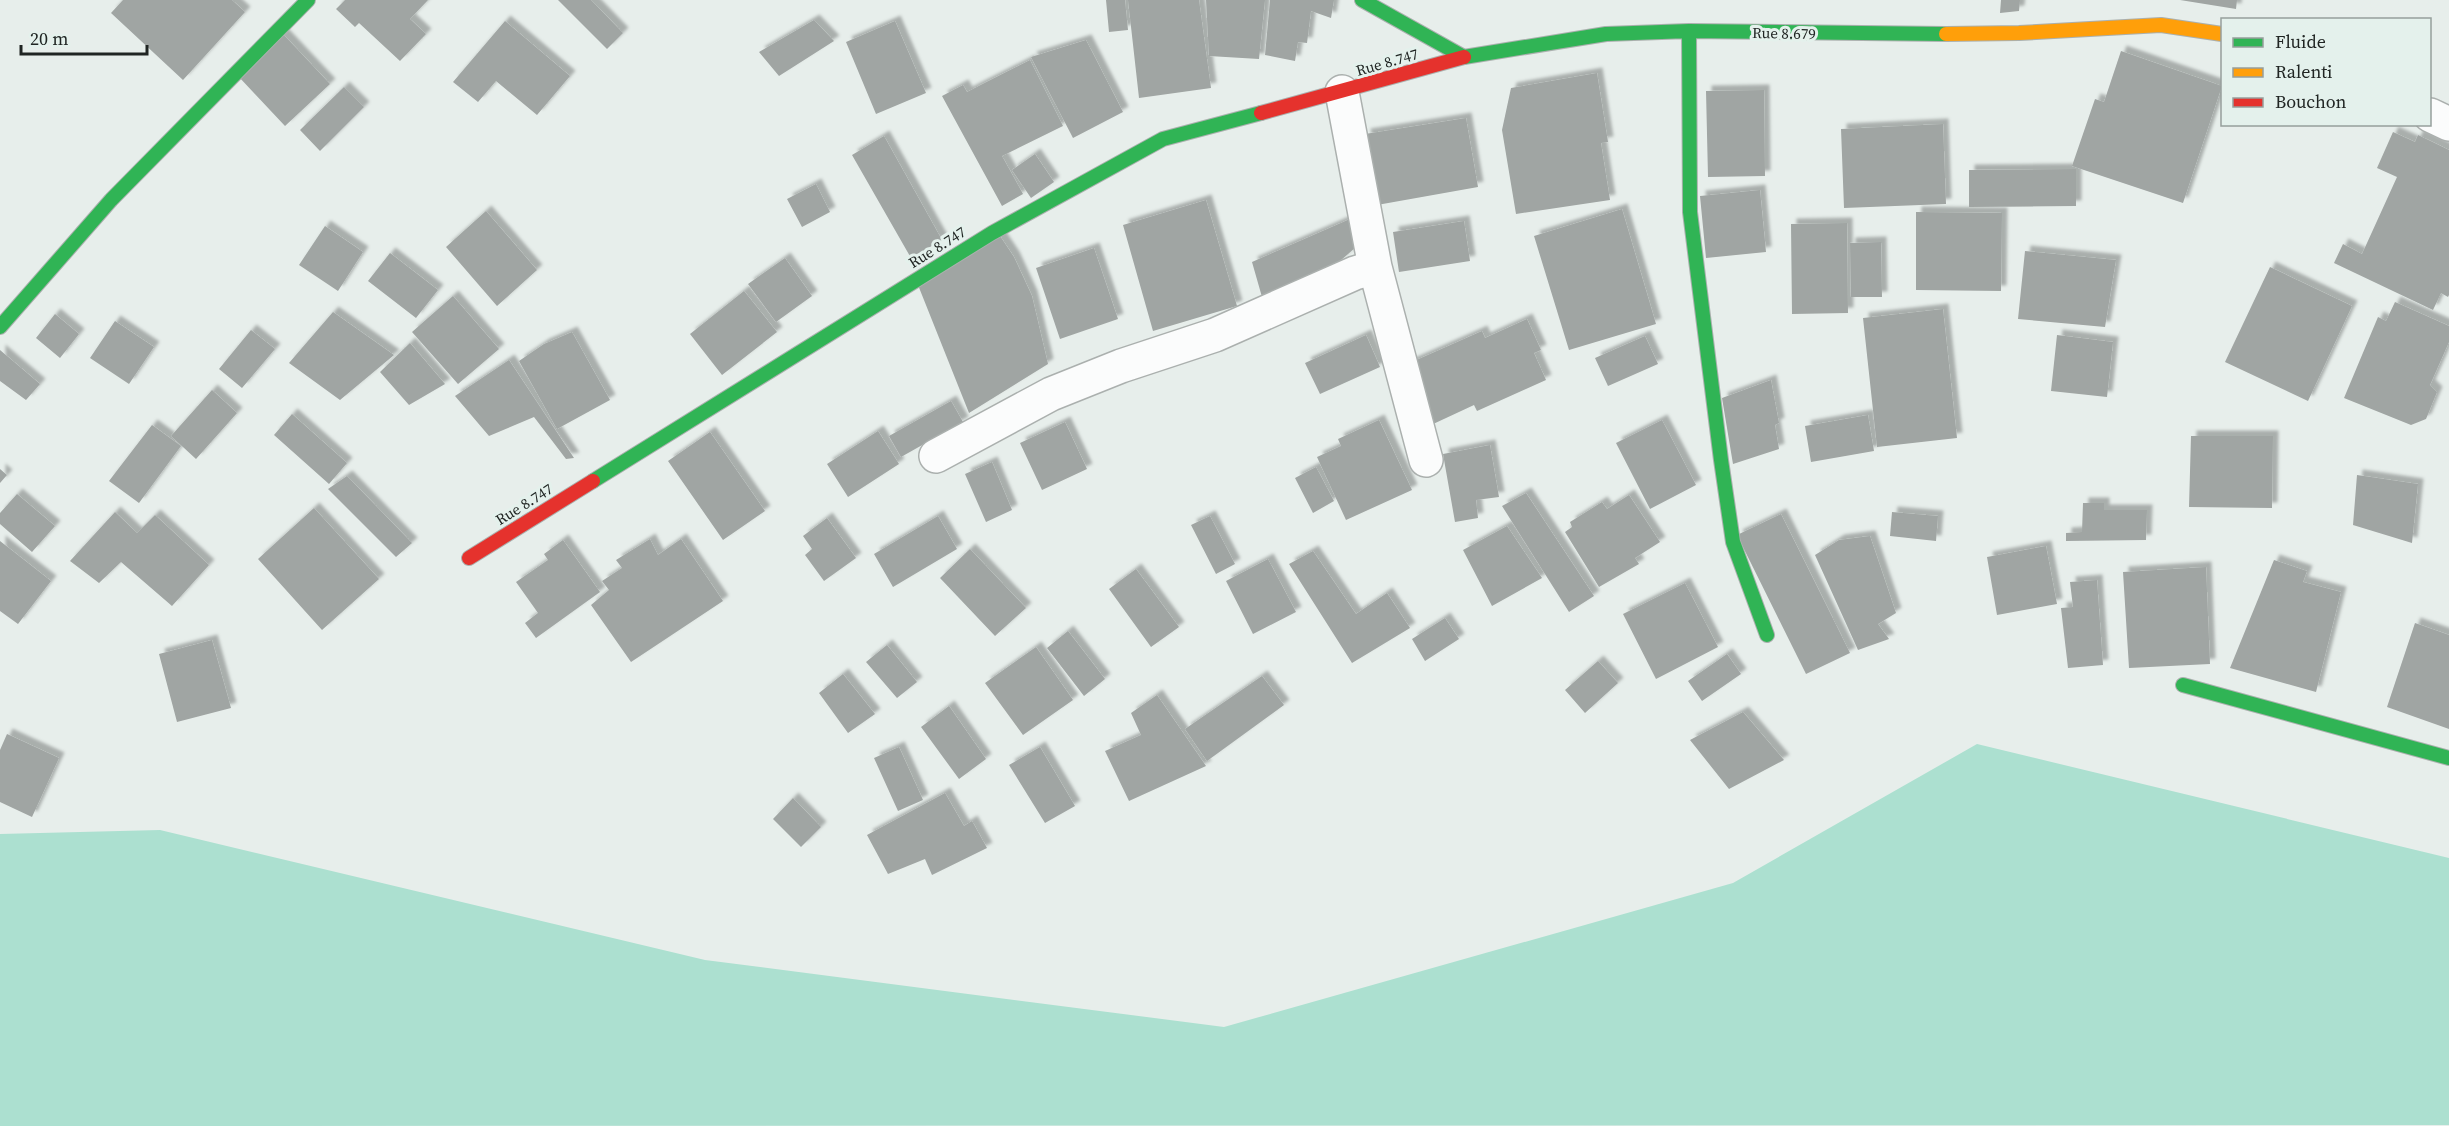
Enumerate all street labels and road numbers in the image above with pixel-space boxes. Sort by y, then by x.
street label: Rue 8.679 [1752,22,1816,44]
street label: Rue 8.747 [1353,43,1421,81]
street label: Rue 8.747 [904,221,970,273]
street label: Rue 8.747 [491,478,557,530]

